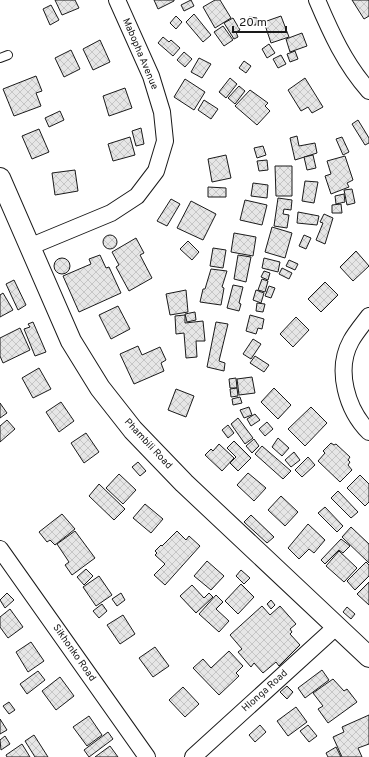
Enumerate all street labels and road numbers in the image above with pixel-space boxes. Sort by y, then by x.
street label: Mabopha Avenue [119,16,161,92]
street label: Phambili Road [121,416,175,472]
street label: Sikhonko Road [49,622,99,684]
street label: Hlonga Road [239,667,291,715]

